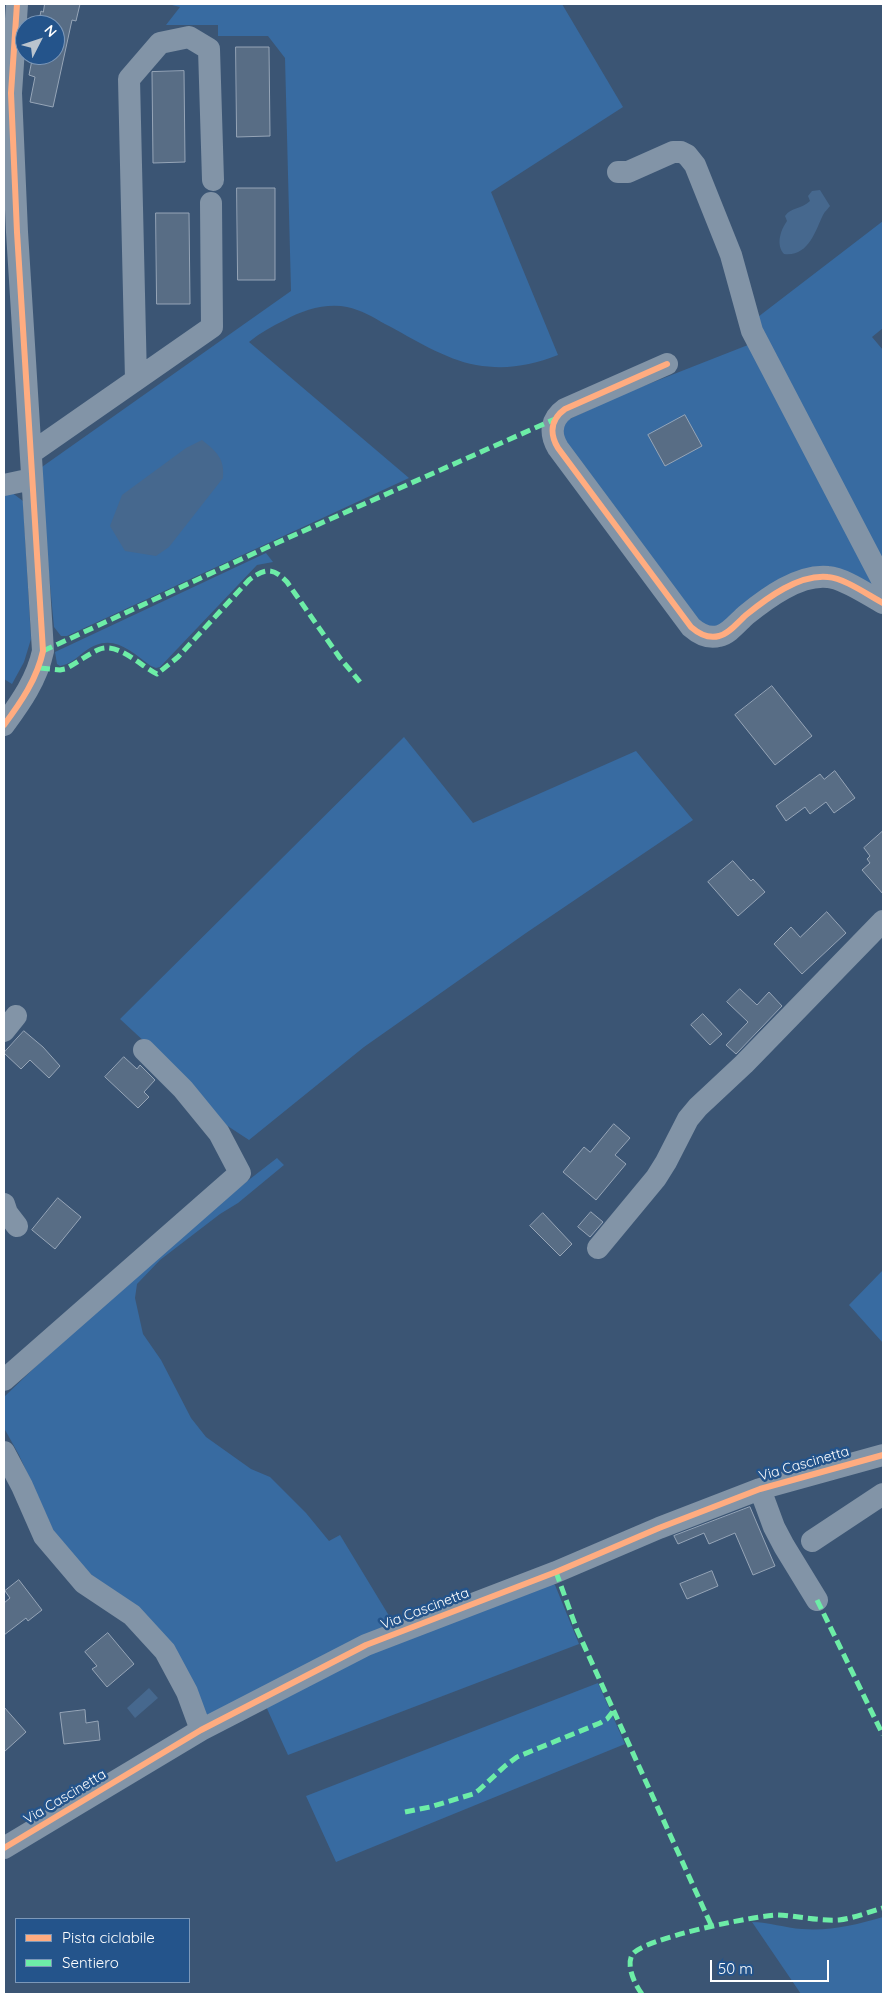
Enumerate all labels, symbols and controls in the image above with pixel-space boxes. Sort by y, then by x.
north arrow [15,15,65,65]
text: N [40,21,61,41]
street label: Via Cascinetta [757,1443,851,1485]
street label: Via Cascinetta [379,1584,471,1634]
street label: Via Cascinetta [21,1766,109,1828]
legend [15,1918,190,1983]
text: Pista ciclabile [62,1928,155,1947]
scale bar [712,1950,831,1982]
text: Sentiero [62,1953,119,1972]
text: 50 m [718,1959,753,1978]

